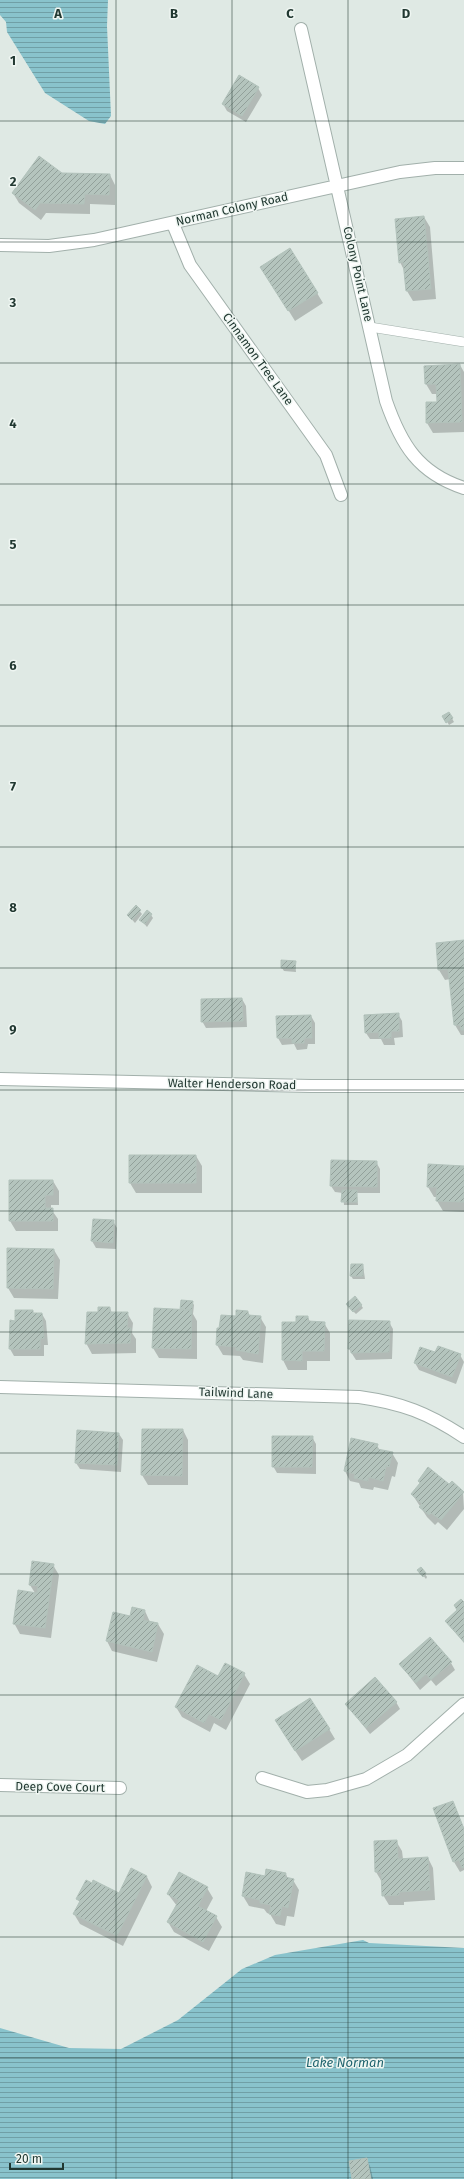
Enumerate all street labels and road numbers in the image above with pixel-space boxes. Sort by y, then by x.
street label: Norman Colony Road [175,189,289,229]
street label: Colony Point Lane [340,225,376,323]
street label: Cinnamon Tree Lane [220,310,296,408]
street label: Walter Henderson Road [168,1076,296,1092]
street label: Tailwind Lane [199,1385,273,1401]
street label: Deep Cove Court [15,1779,106,1795]

